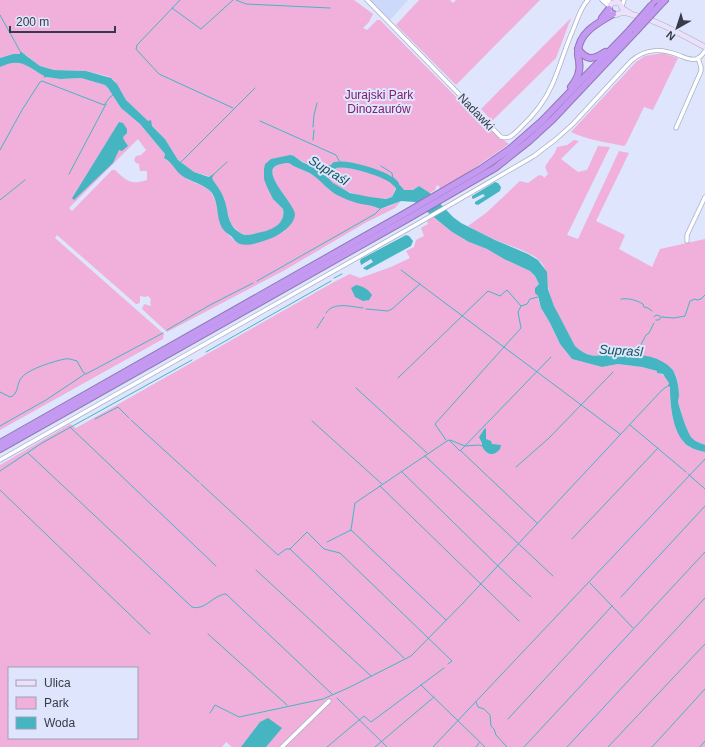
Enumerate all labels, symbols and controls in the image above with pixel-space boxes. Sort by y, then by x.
scale bar [10,8,115,34]
north arrow [657,8,697,48]
text: 200 m [16,15,49,29]
text: N [664,29,678,43]
park label: Jurajski Park Dinozaurów [345,88,414,116]
street label: Nadawki [455,91,497,133]
water label: Supraśl [306,152,352,189]
water label: Supraśl [598,341,645,360]
legend [8,667,138,739]
text: Ulica [44,676,71,690]
text: Park [44,696,70,710]
text: Woda [44,716,75,730]

